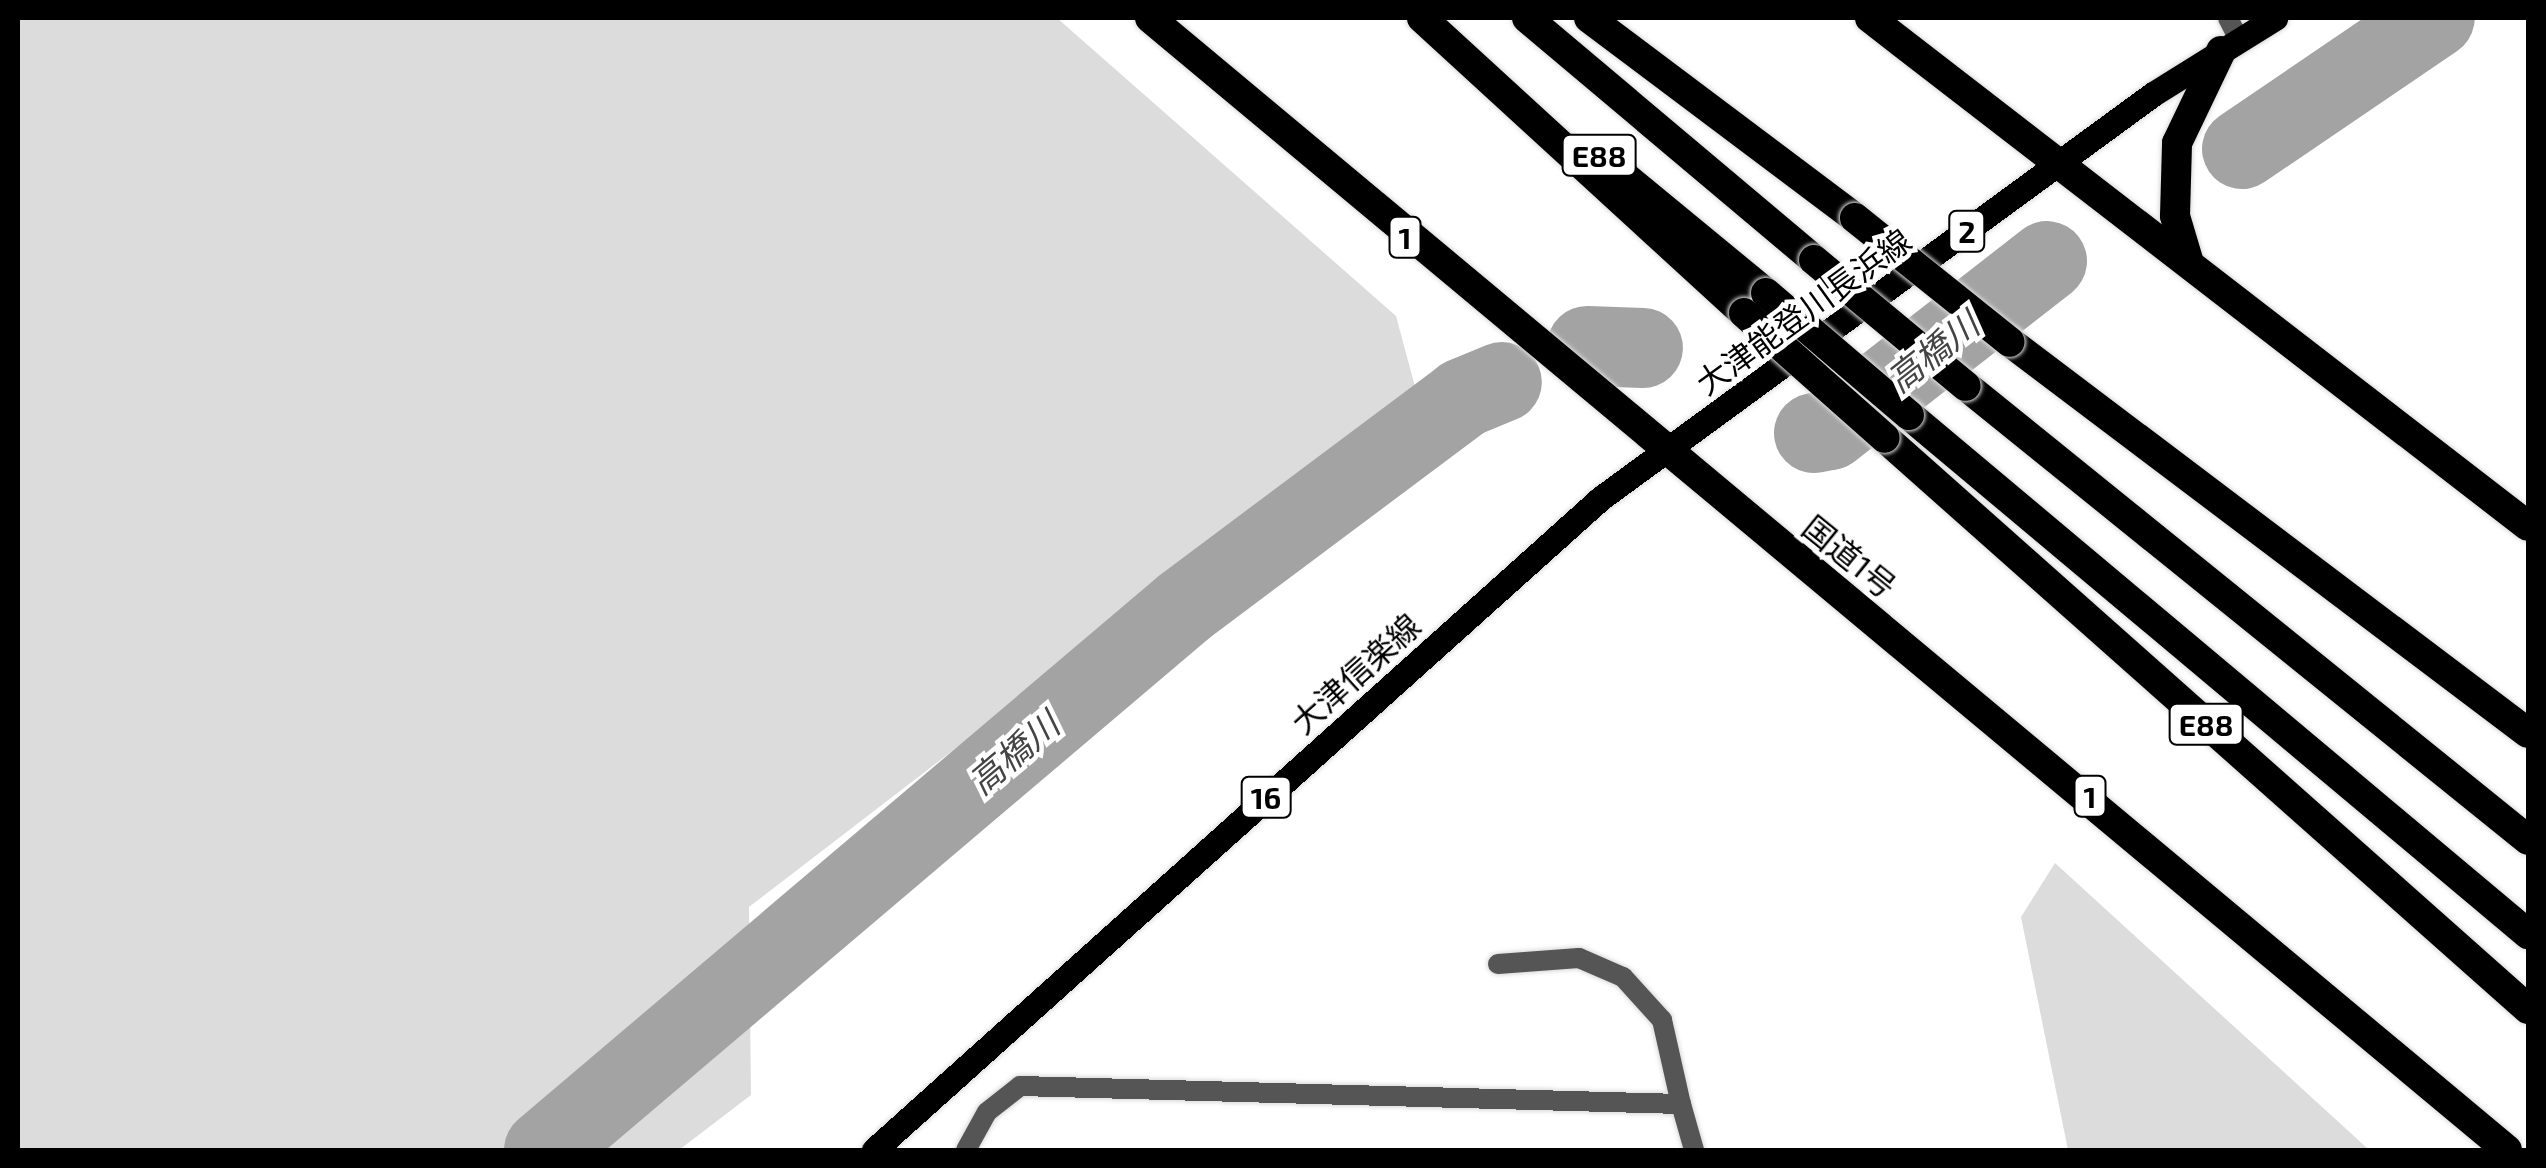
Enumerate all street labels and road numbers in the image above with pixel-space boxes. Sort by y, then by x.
road number: E88 [1562,130,1636,180]
road number: 2 [1947,206,1987,256]
road number: 1 [1388,212,1422,262]
street label: 大津能登川長浜線 [1688,220,1918,402]
street label: 国道1号 [1796,507,1904,605]
street label: 大津信楽線 [1283,605,1427,741]
road number: E88 [2168,699,2244,749]
road number: 1 [2072,771,2108,821]
road number: 16 [1238,772,1294,822]

